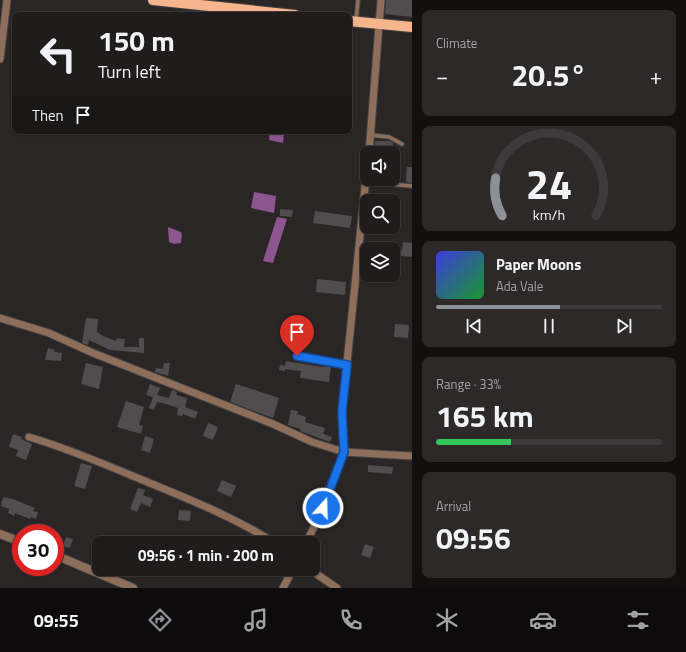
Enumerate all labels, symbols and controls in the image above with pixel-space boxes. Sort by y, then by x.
text: 150 m [98,19,175,62]
icon: left [32,28,84,80]
text: Climate [436,33,477,53]
text: 20.5° [512,52,586,98]
text: Turn left [98,58,161,85]
text: − [436,59,448,93]
text: + [650,59,662,93]
text: Then [32,104,64,127]
icon: arrive [72,104,94,126]
map controls [360,146,400,282]
button: sound [360,146,400,186]
text: 24 [526,152,572,215]
button: search [360,194,400,234]
text: km/h [533,204,565,226]
button: layers [360,242,400,282]
text: Paper Moons [496,253,581,276]
text: Ada Vale [496,276,543,296]
pin [280,315,314,356]
icon: previous [463,315,485,337]
icon: pause [538,315,560,337]
icon: next [613,315,635,337]
icon: arrive [286,321,308,343]
text: Range · 33% [436,374,501,394]
text: 165 km [436,393,534,439]
position arrow [302,487,344,529]
text: Arrival [436,496,471,516]
text: 09:56 [436,515,511,561]
speed limit sign: 30 [12,524,64,576]
text: 09:56 · 1 min · 200 m [138,544,274,567]
icon: directions [146,606,174,634]
icon: music [242,606,270,634]
icon: phone [337,606,365,634]
icon: climate [433,606,461,634]
icon: car [529,606,557,634]
icon: filters [624,606,652,634]
text: 09:55 [34,607,79,634]

